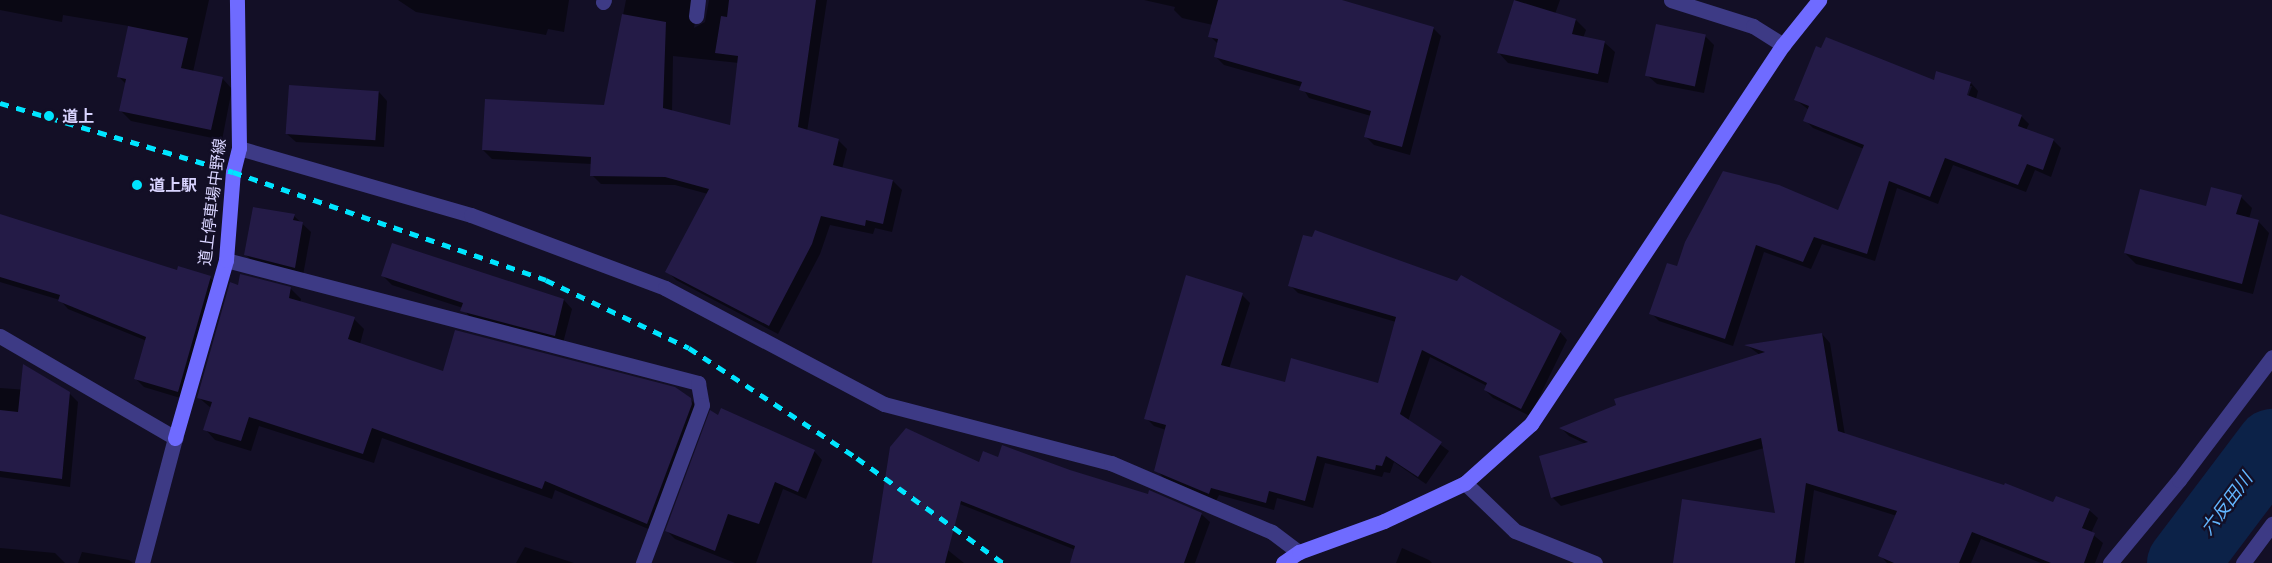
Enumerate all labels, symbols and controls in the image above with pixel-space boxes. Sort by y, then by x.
place label: 道上 [62,106,94,126]
marker: 道上 [40,107,58,125]
street label: 道上停車場中野線 [195,137,229,267]
place label: 道上駅 [149,175,197,195]
marker: 道上駅 [130,178,144,192]
water label: 六反田川 [2197,469,2257,539]

